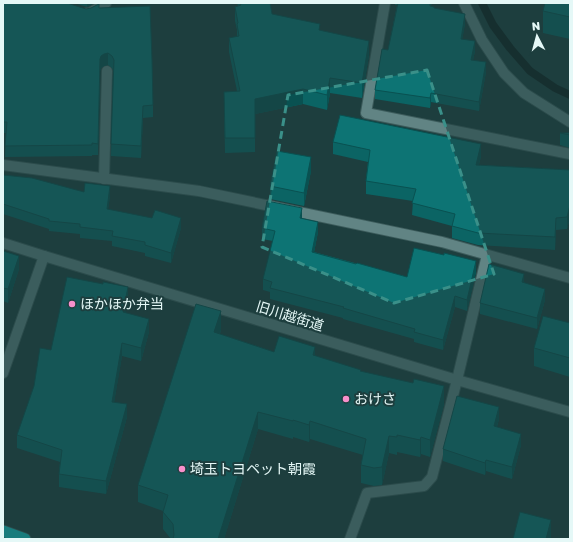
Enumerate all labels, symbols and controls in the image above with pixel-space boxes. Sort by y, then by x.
north arrow [517,16,557,56]
text: N [531,19,541,32]
place label: ほかほか弁当 [80,295,164,312]
street label: 旧川越街道 [254,297,326,334]
marker: ほかほか弁当 [67,299,77,309]
place label: おけさ [354,390,396,407]
marker: おけさ [341,394,351,404]
place label: 埼玉トヨペット朝霞 [190,460,316,477]
marker: 埼玉トヨペット朝霞 [177,464,187,474]

